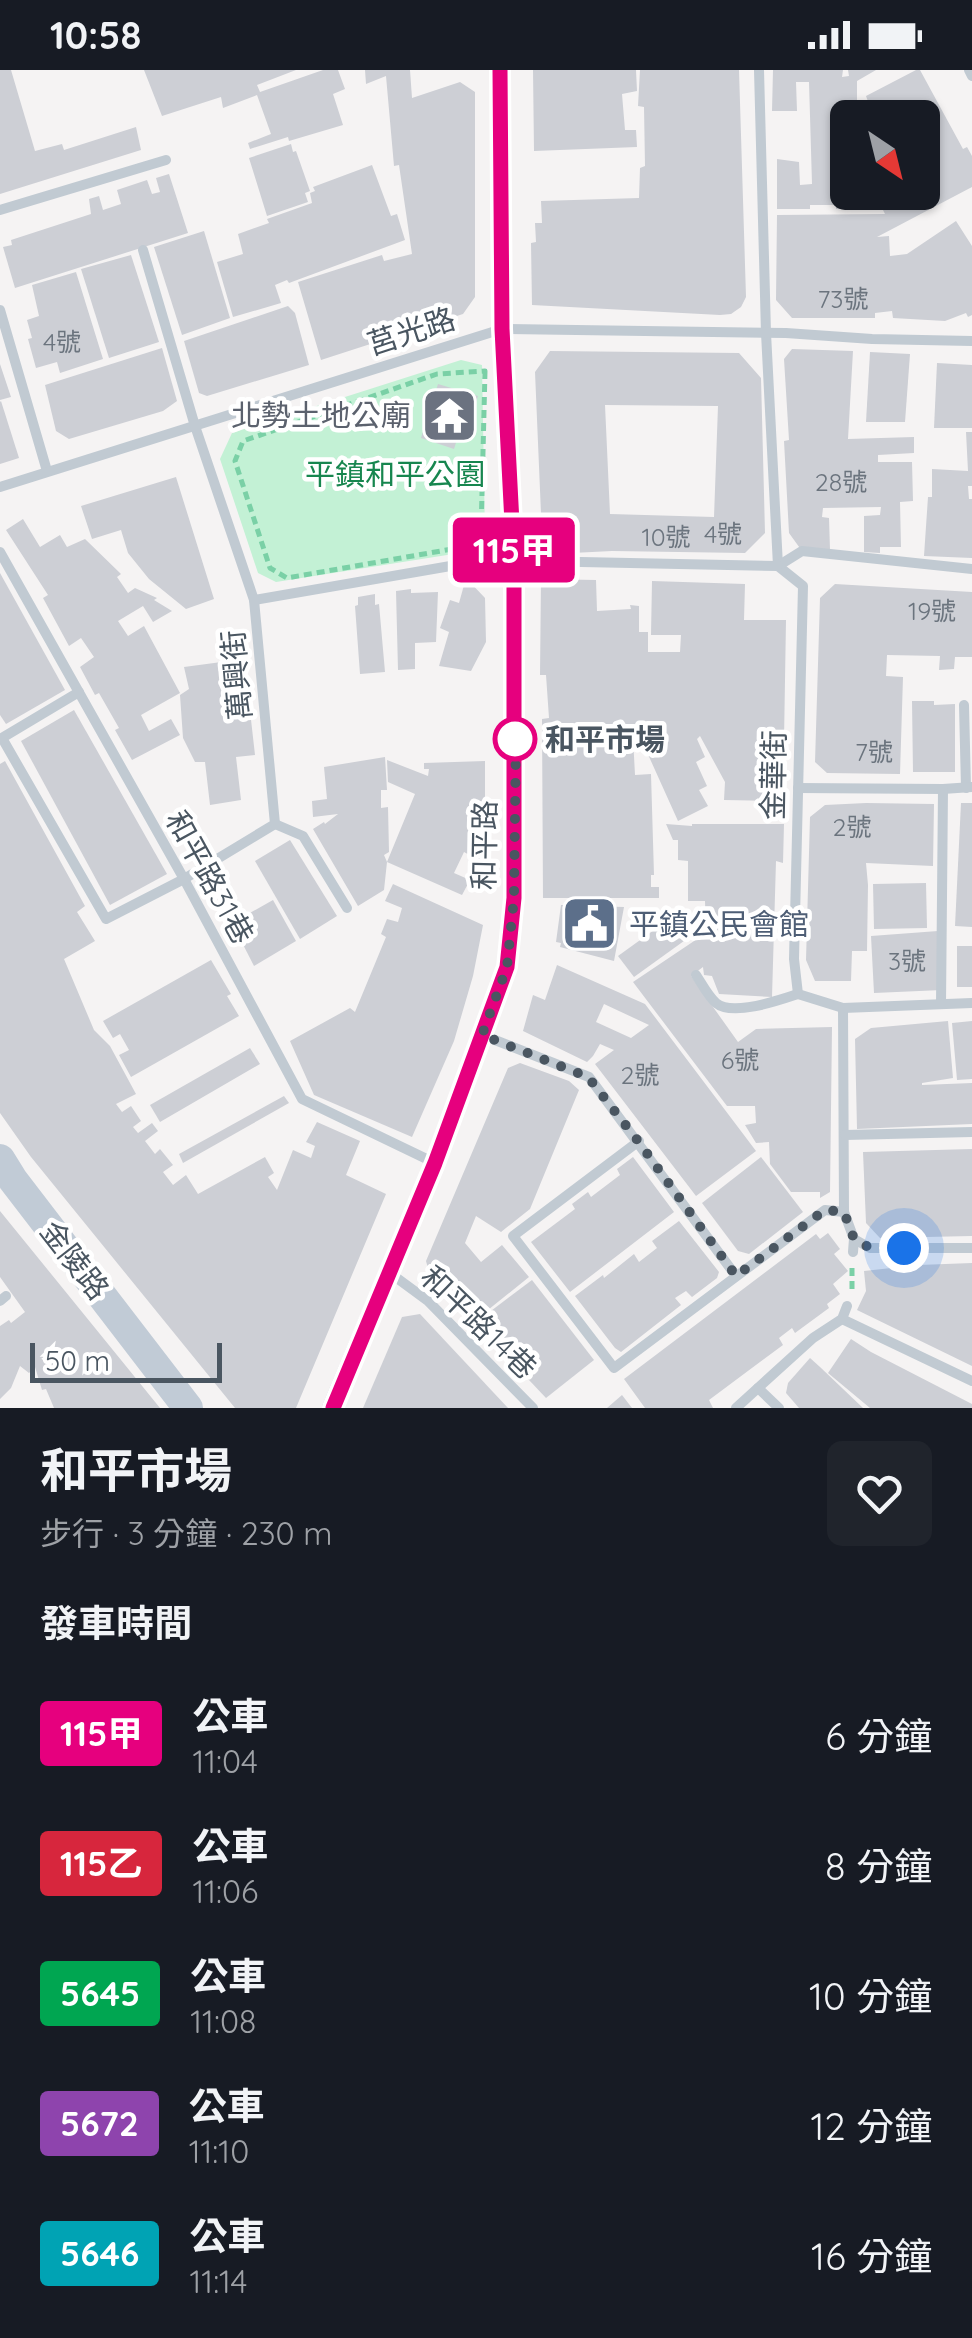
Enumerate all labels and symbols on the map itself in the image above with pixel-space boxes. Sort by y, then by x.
north arrow [830,100,940,210]
house number: 73號 [818,283,868,314]
street label: 莒光路 [362,299,460,363]
house number: 4號 [43,326,81,357]
temple icon: 北勢土地公廟 [420,385,480,445]
place label: 北勢土地公廟 [231,396,411,434]
park label: 平鎮和平公園 [305,455,485,493]
house number: 28號 [815,466,867,497]
line badge: 115甲 [444,518,584,582]
house number: 4號 [704,518,742,549]
house number: 10號 [641,521,691,552]
house number: 19號 [908,595,956,626]
street label: 萬興街 [213,629,259,721]
marker: 和平市場 [494,718,536,760]
place label: 和平市場 [545,720,665,758]
street label: 金華街 [753,730,793,820]
house number: 7號 [855,736,893,767]
street label: 和平路 [464,800,504,890]
street label: 和平路31巷 [158,804,262,950]
house number: 2號 [833,811,871,842]
public building icon: 平鎮公民會館 [560,894,620,954]
place label: 平鎮公民會館 [629,905,809,943]
house number: 3號 [888,945,926,976]
house number: 6號 [721,1044,759,1075]
house number: 2號 [621,1059,659,1090]
street label: 金陵路 [32,1213,118,1307]
your location [879,1223,929,1273]
street label: 和平路14巷 [413,1257,545,1387]
scale bar [30,1338,222,1382]

